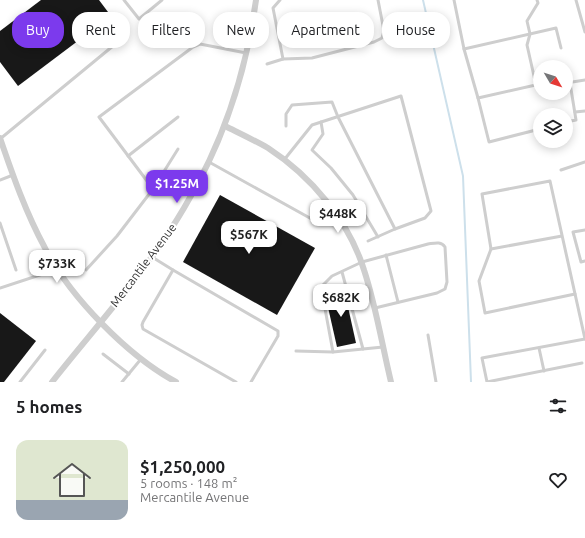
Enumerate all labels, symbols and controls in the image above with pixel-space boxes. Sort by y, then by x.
chip: Buy [12,12,64,48]
chip: Rent [72,12,130,48]
chip: Filters [138,12,205,48]
chip: New [213,12,269,48]
chip: Apartment [277,12,374,48]
chip: House [382,12,450,48]
north arrow [533,60,573,100]
map controls [533,60,573,148]
button: layers [533,108,573,148]
pin: $1.25M [144,170,210,204]
text: $1.25M [155,176,199,190]
pin: $448K [310,200,366,234]
text: $448K [319,206,357,220]
street label: Mercantile Avenue [107,221,179,309]
pin: $567K [221,221,277,255]
text: $567K [230,227,268,241]
pin: $733K [29,250,85,284]
text: $733K [38,256,76,270]
pin: $682K [313,284,369,318]
text: $682K [322,290,360,304]
icon: filters [547,395,569,417]
text: 5 homes [16,397,82,416]
icon: home [48,456,96,504]
text: $1,250,000 [140,457,225,476]
icon: heart [547,469,569,491]
text: 5 rooms · 148 m² [140,476,237,490]
text: Mercantile Avenue [140,490,249,504]

